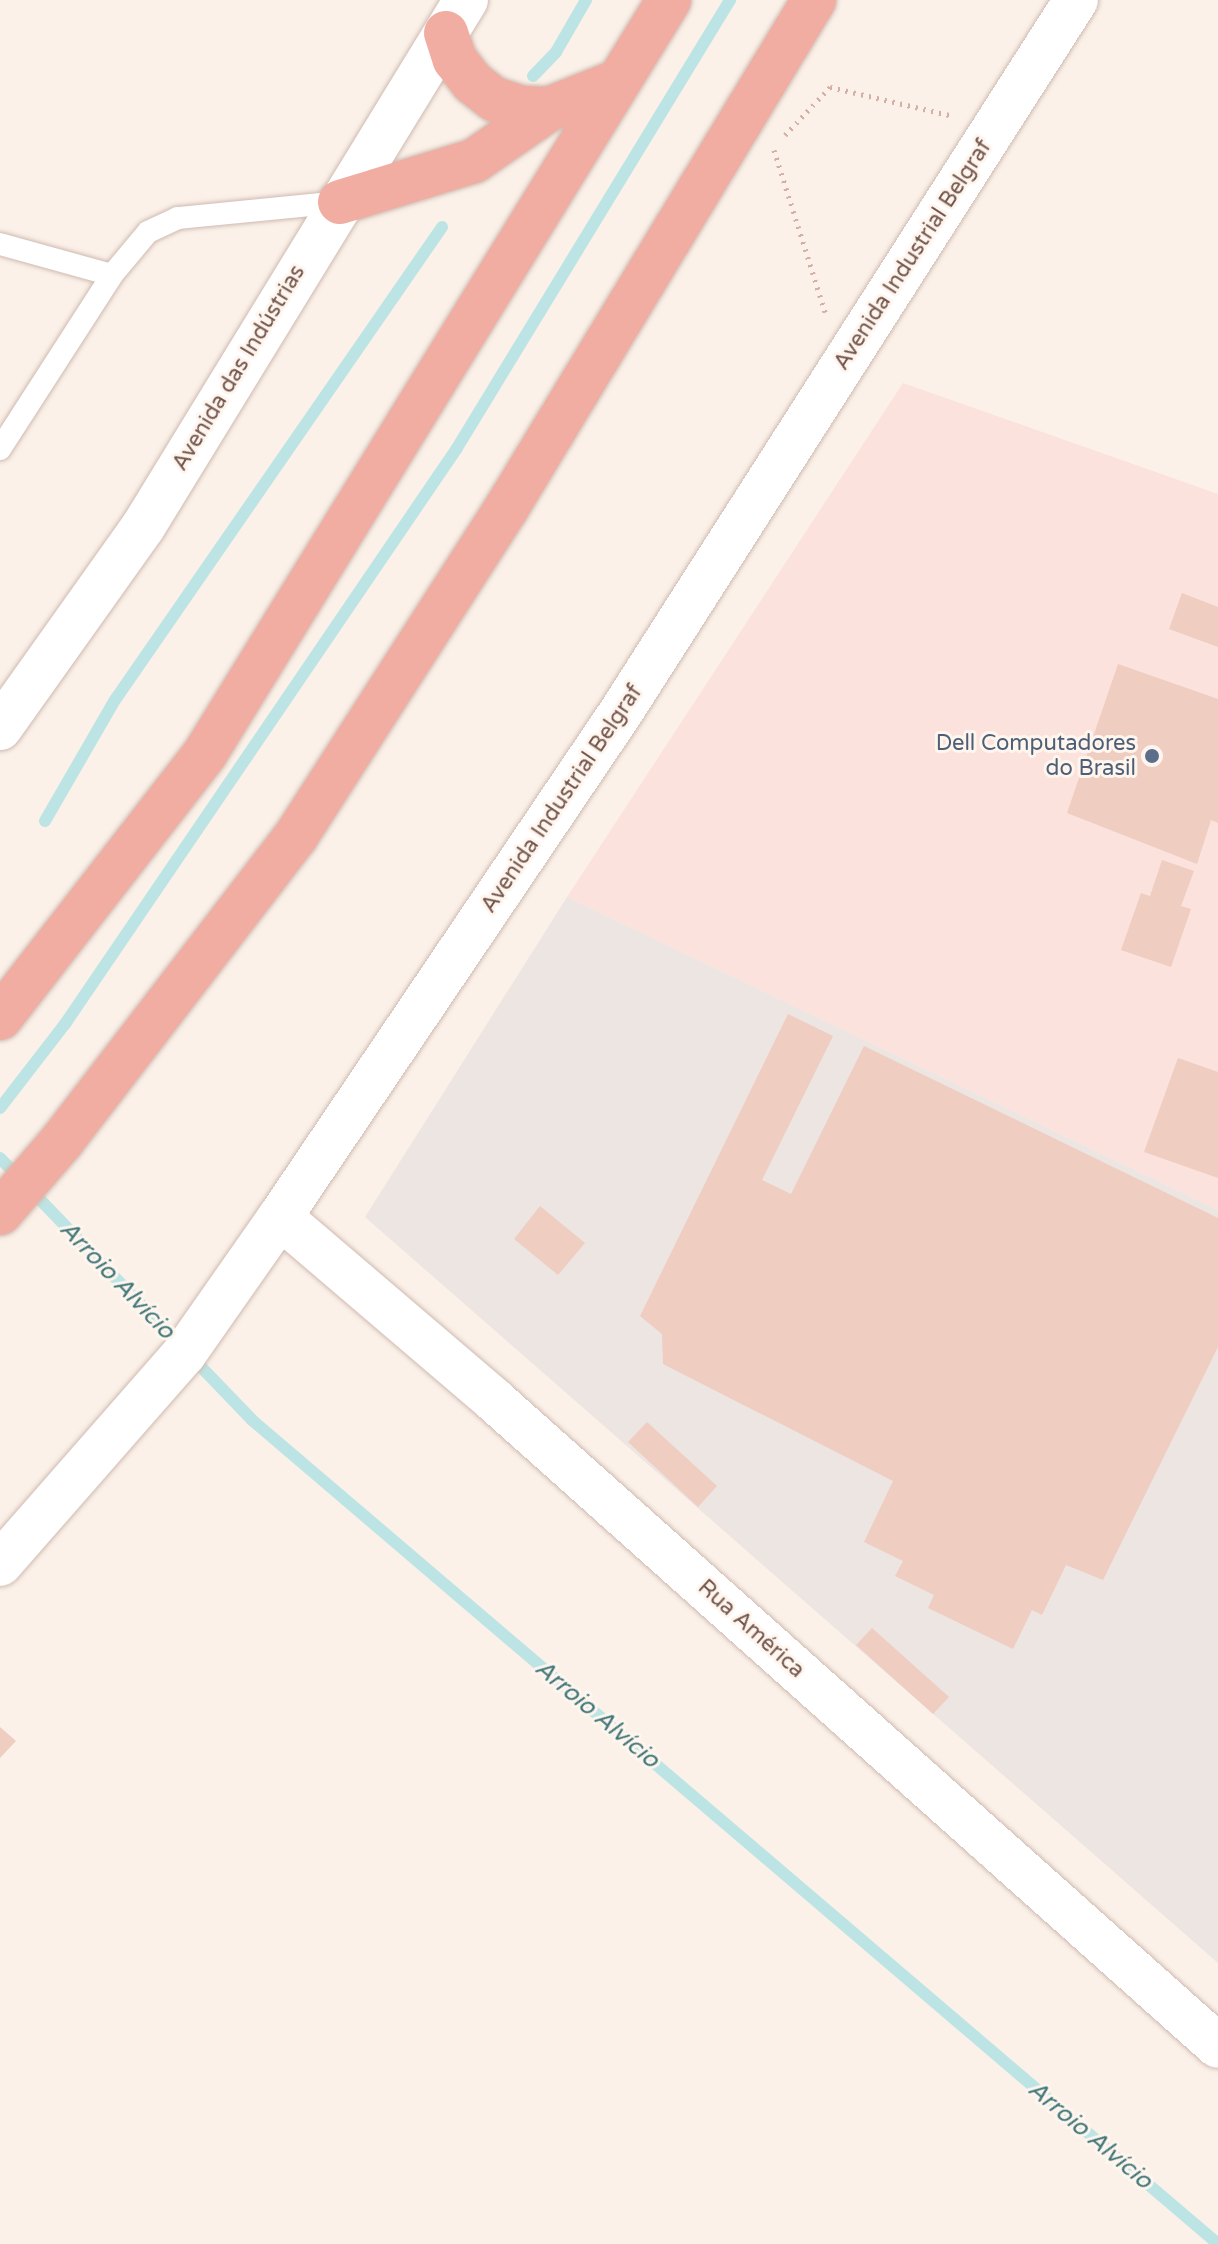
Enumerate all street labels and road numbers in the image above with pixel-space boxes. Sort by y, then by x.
street label: Avenida Industrial Belgraf [829,135,997,375]
street label: Avenida das Indústrias [167,260,311,476]
street label: Avenida Industrial Belgraf [476,680,648,918]
street label: Rua América [692,1574,810,1684]

